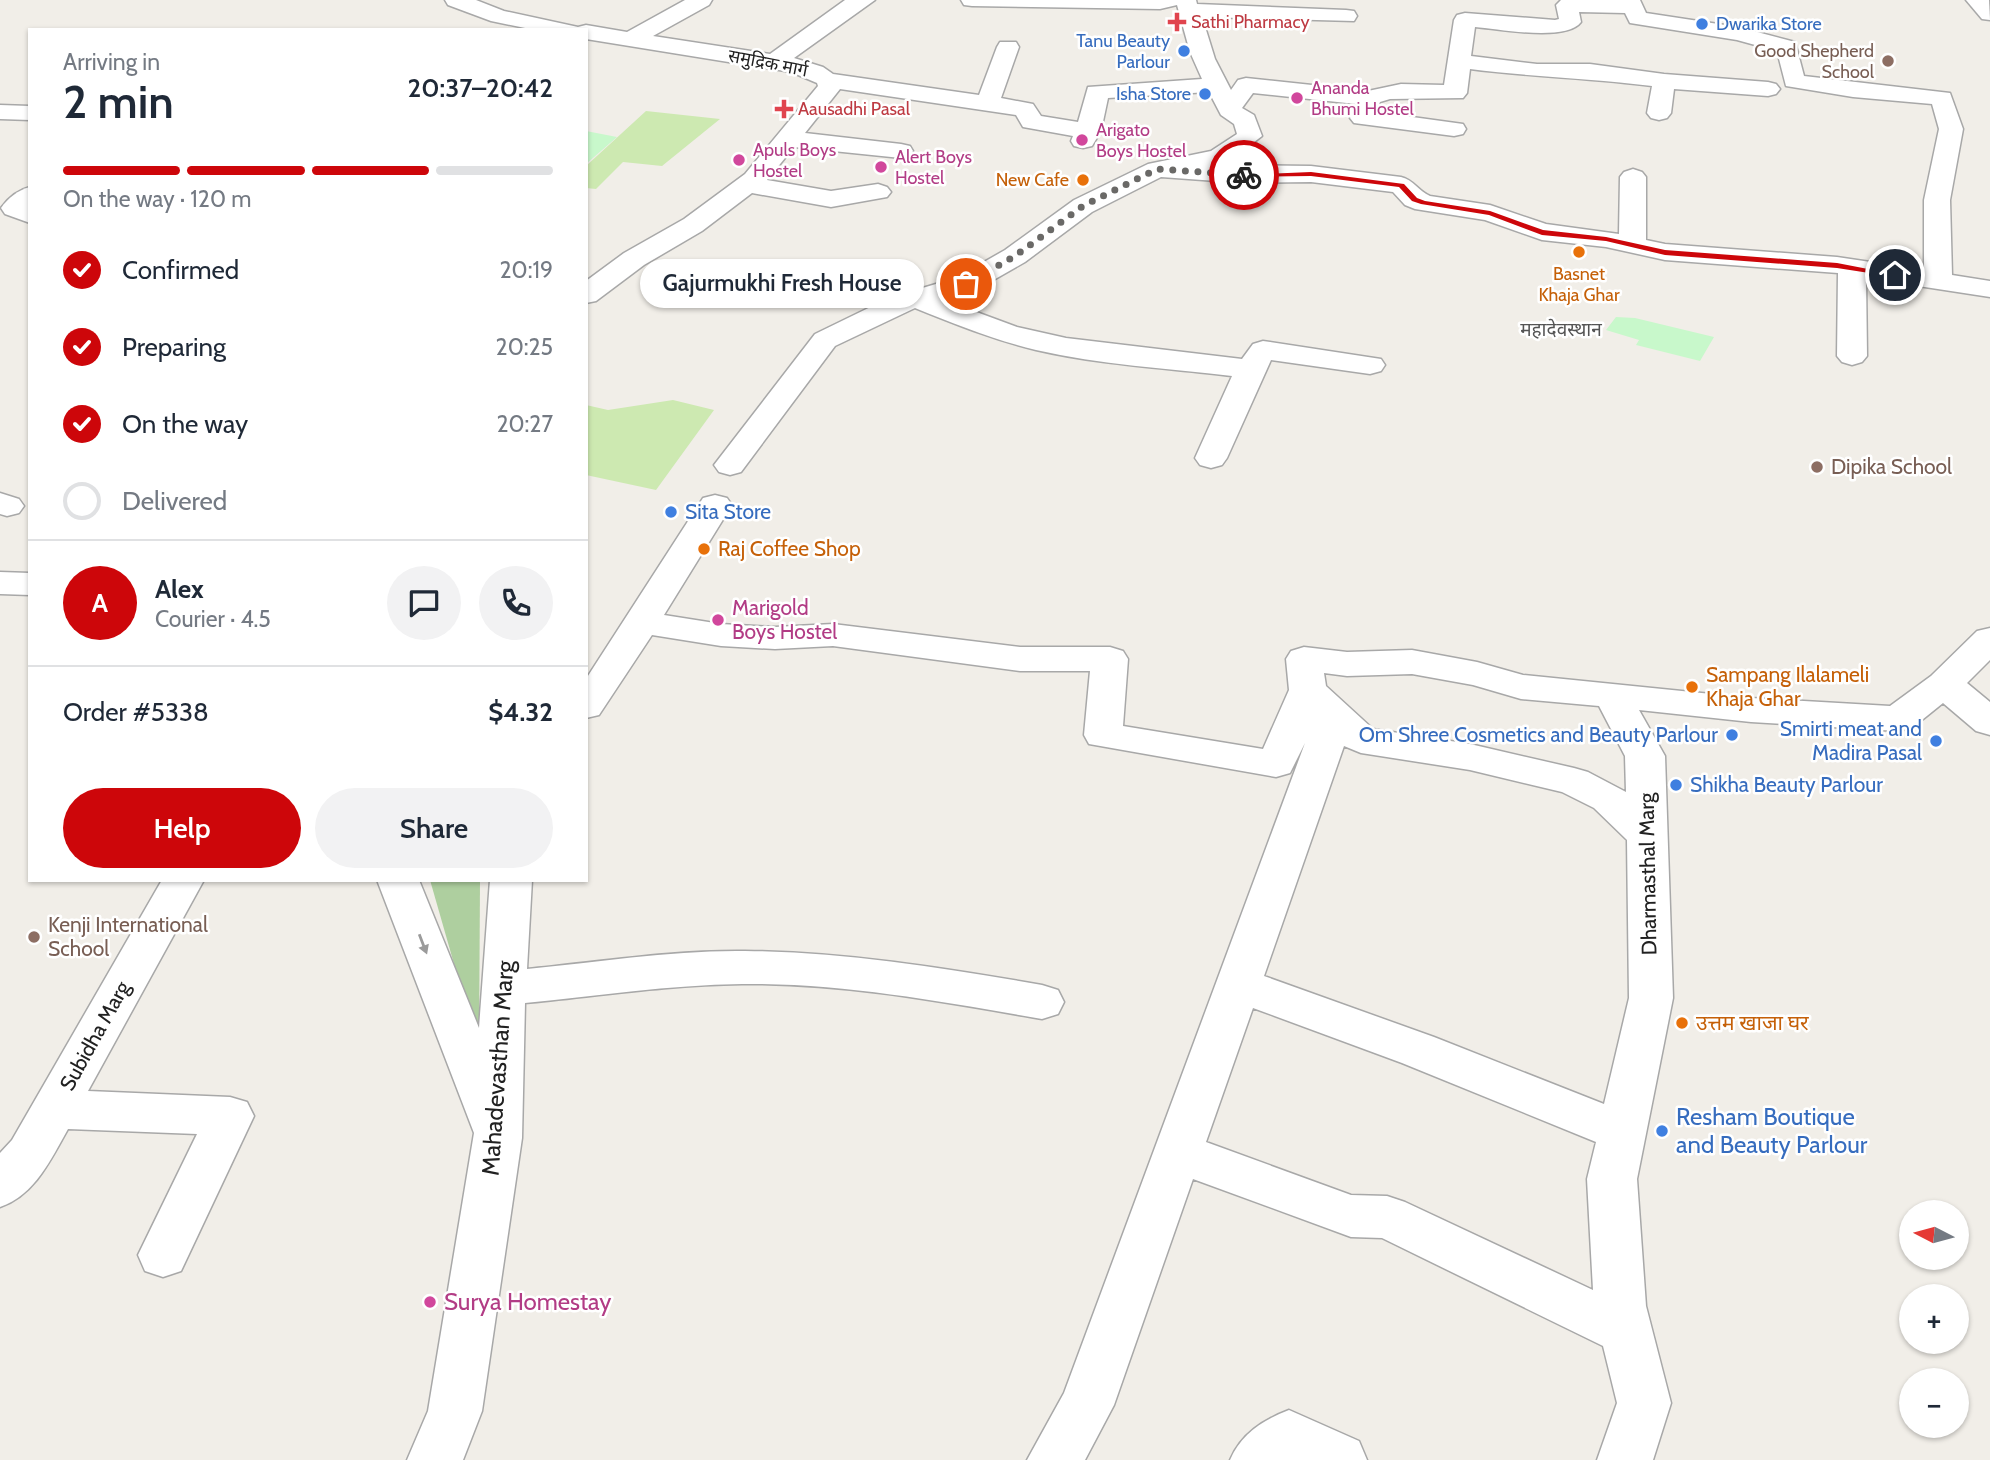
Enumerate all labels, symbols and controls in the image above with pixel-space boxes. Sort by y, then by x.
place label: Sathi Pharmacy [1191,11,1310,33]
place label: Dwarika Store [1716,13,1822,35]
marker: Sathi Pharmacy [1169,14,1185,30]
marker: Dwarika Store [1694,16,1710,32]
place label: Tanu Beauty Parlour [1076,30,1170,73]
place label: Good Shepherd School [1754,40,1875,83]
marker: Tanu Beauty Parlour [1176,43,1192,59]
street label: समुद्रिक मार्ग [726,45,811,83]
text: Arriving in [63,48,160,76]
marker: Good Shepherd School [1880,53,1896,69]
text: 20:37–20:42 [408,72,553,104]
text: 2 min [63,74,174,130]
place label: Ananda Bhumi Hostel [1311,77,1414,120]
place label: Isha Store [1116,83,1191,105]
marker: Isha Store [1197,86,1213,102]
marker: Ananda Bhumi Hostel [1289,90,1305,106]
place label: Aausadhi Pasal [798,98,911,120]
marker: Aausadhi Pasal [776,101,792,117]
place label: Arigato Boys Hostel [1096,119,1187,162]
marker: Arigato Boys Hostel [1074,132,1090,148]
place label: Apuls Boys Hostel [753,139,836,182]
courier [1209,140,1279,210]
place label: Alert Boys Hostel [895,146,972,189]
marker: Apuls Boys Hostel [731,152,747,168]
icon: bike [1225,156,1263,194]
marker: Alert Boys Hostel [873,159,889,175]
place label: New Cafe [996,169,1069,191]
marker: New Cafe [1075,172,1091,188]
text: On the way · 120 m [63,185,251,213]
marker: Basnet Khaja Ghar [1571,244,1587,260]
pin [1865,245,1925,305]
icon: check [63,251,101,289]
text: Confirmed [122,254,239,286]
pin [936,254,996,314]
text: 20:19 [500,256,553,284]
icon: home [1876,256,1914,294]
callout: Gajurmukhi Fresh House [640,260,924,308]
place label: Basnet Khaja Ghar [1538,263,1620,306]
icon: bag [947,265,985,303]
text: Gajurmukhi Fresh House [662,269,902,297]
district label: महादेवस्थान [1520,318,1602,341]
icon: check [63,328,101,366]
text: Preparing [122,331,226,363]
text: 20:25 [496,333,553,361]
icon: check [63,405,101,443]
text: On the way [122,408,248,440]
text: 20:27 [496,410,553,438]
place label: Dipika School [1831,454,1952,479]
marker: Dipika School [1809,459,1825,475]
text: Delivered [122,485,227,517]
place label: Sita Store [685,499,771,524]
marker: Sita Store [663,504,679,520]
place label: Raj Coffee Shop [718,536,861,562]
marker: Raj Coffee Shop [696,541,712,557]
button: chat [387,566,461,640]
button: phone [479,566,553,640]
text: Alex [155,573,204,605]
text: A [92,587,108,619]
place label: Marigold Boys Hostel [732,595,837,644]
text: Courier · 4.5 [155,605,271,633]
marker: Marigold Boys Hostel [710,612,726,628]
place label: Sampang Ilalameli Khaja Ghar [1706,662,1869,712]
marker: Sampang Ilalameli Khaja Ghar [1684,679,1700,695]
text: Order #5338 [63,696,209,728]
text: $4.32 [488,696,553,728]
place label: Smirti meat and Madira Pasal [1780,716,1922,765]
place label: Om Shree Cosmetics and Beauty Parlour [1359,722,1718,747]
marker: Om Shree Cosmetics and Beauty Parlour [1724,727,1740,743]
marker: Smirti meat and Madira Pasal [1928,733,1944,749]
place label: Shikha Beauty Parlour [1690,772,1883,797]
marker: Shikha Beauty Parlour [1668,777,1684,793]
button: Help [63,788,301,868]
button: Share [315,788,553,868]
street label: Dharmasthal Marg [1634,792,1661,956]
place label: Kenji International School [48,912,208,961]
marker: Kenji International School [26,929,42,945]
one-way arrow [417,933,428,954]
street label: Mahadevasthan Marg [476,958,520,1177]
street label: Subidha Marg [54,976,135,1095]
place label: उत्तम खाजा घर [1696,1010,1809,1035]
marker: उत्तम खाजा घर [1674,1015,1690,1031]
place label: Resham Boutique and Beauty Parlour [1676,1102,1868,1159]
marker: Resham Boutique and Beauty Parlour [1654,1123,1670,1139]
north arrow [1899,1200,1969,1270]
map controls [1899,1200,1969,1438]
button: + [1899,1284,1969,1354]
place label: Surya Homestay [444,1287,611,1316]
marker: Surya Homestay [422,1294,438,1310]
button: − [1899,1368,1969,1438]

